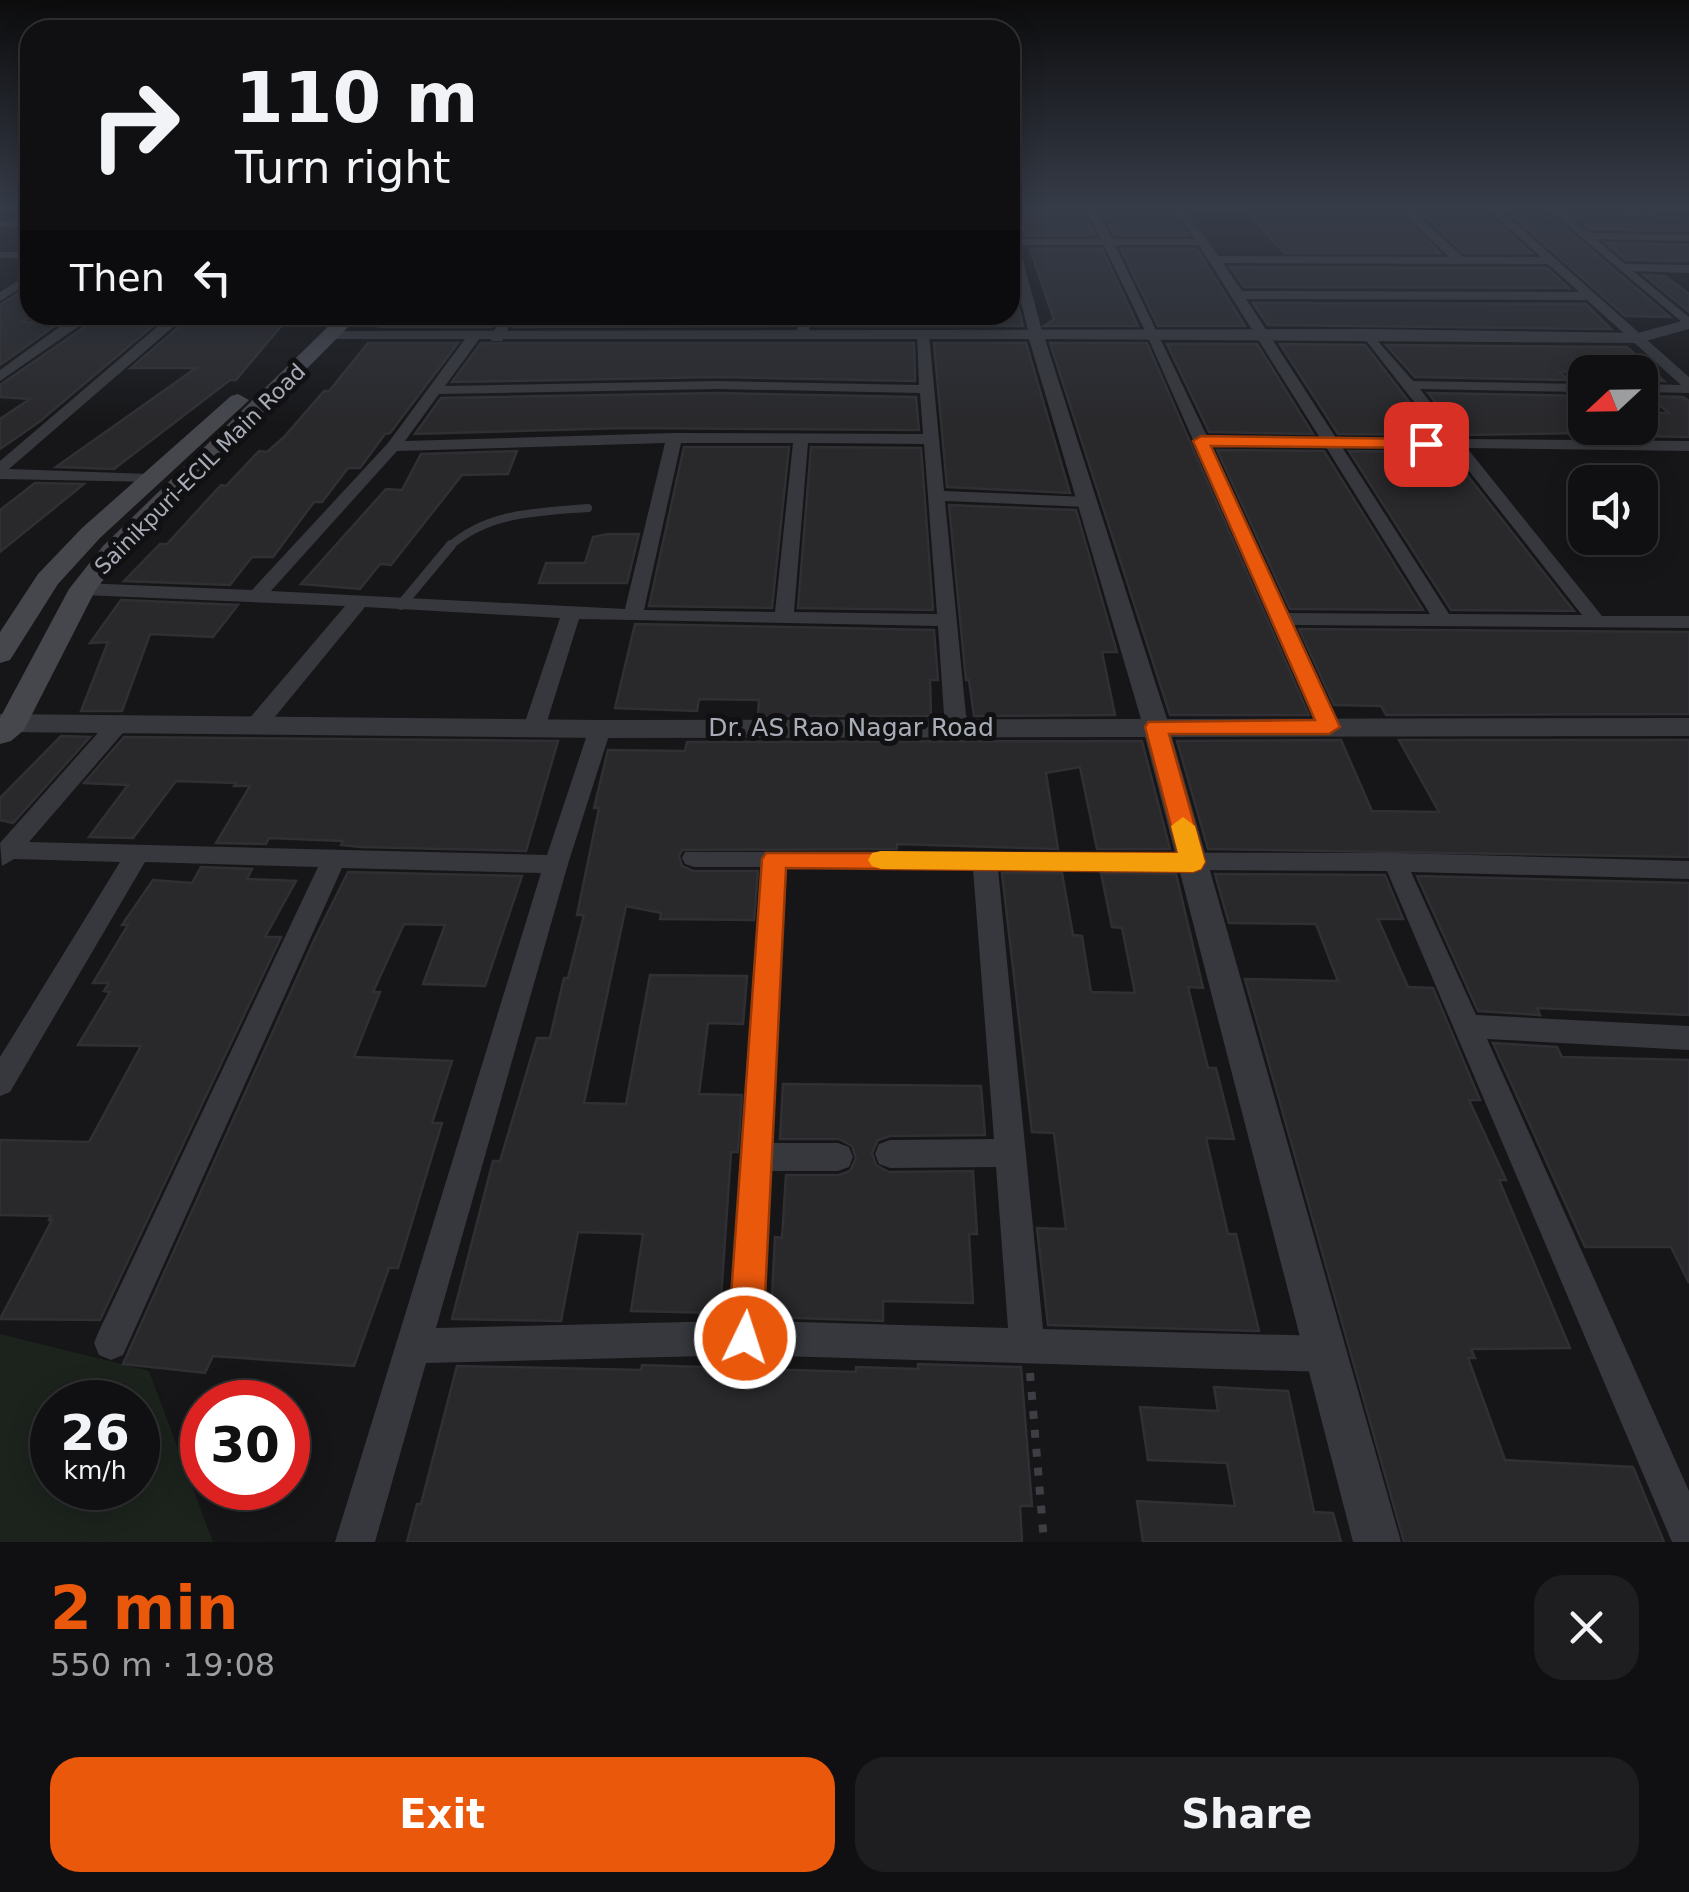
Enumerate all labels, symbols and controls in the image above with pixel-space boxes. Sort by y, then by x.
text: 110 m [235,57,478,139]
icon: right [70,60,200,190]
text: Turn right [235,141,450,194]
icon: left [185,250,240,305]
text: Then [70,256,165,300]
north arrow [1568,355,1658,445]
map controls [1568,355,1658,555]
street label: Sainikpuri-ECIL Main Road [90,359,310,579]
pin [1384,402,1469,487]
icon: arrive [1399,417,1454,472]
button: sound [1568,465,1658,555]
street label: Dr. AS Rao Nagar Road [708,713,994,742]
position arrow [693,1286,797,1390]
speed limit sign: 30 [180,1380,310,1510]
text: 26 [60,1404,130,1462]
text: km/h [63,1456,127,1485]
text: 2 min [50,1573,238,1643]
button: close [1534,1575,1639,1680]
text: 550 m · 19:08 [50,1646,275,1684]
button: Exit [50,1757,835,1872]
button: Share [855,1757,1639,1872]

